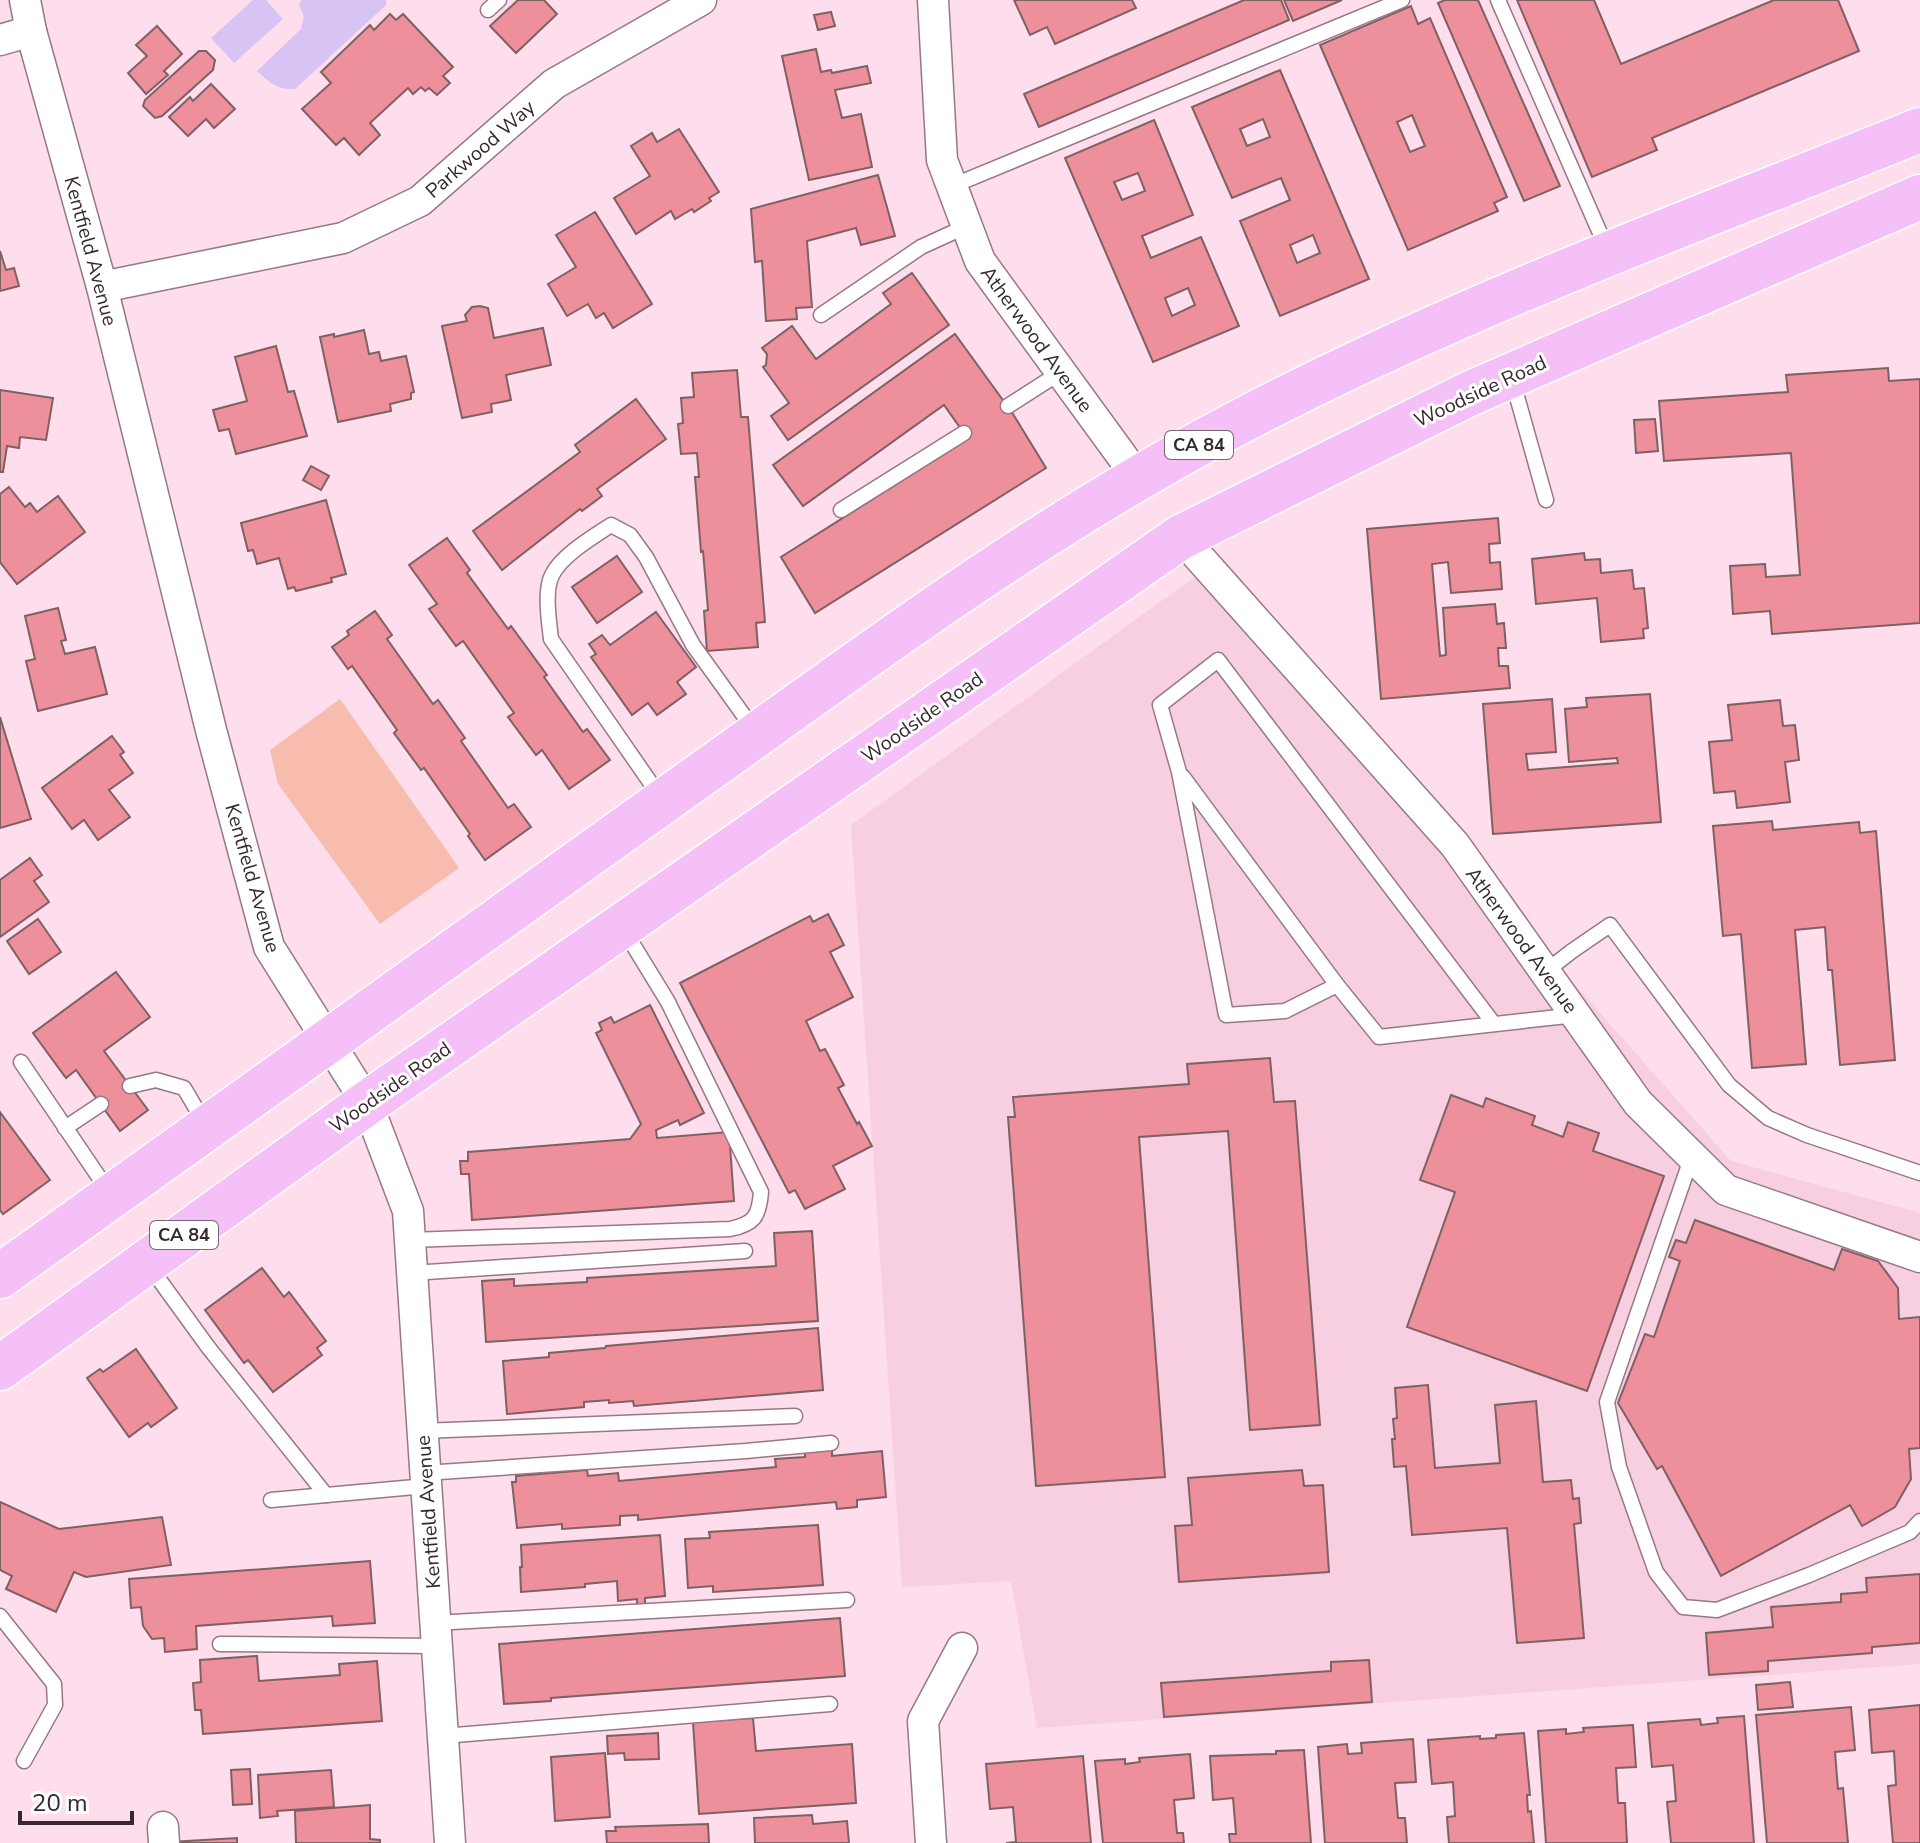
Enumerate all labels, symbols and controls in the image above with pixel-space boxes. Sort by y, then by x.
street label: Parkwood Way [420,94,541,205]
street label: Kentfield Avenue [58,173,123,329]
street label: Atherwood Avenue [974,261,1099,418]
street label: Woodside Road [1410,349,1551,434]
road number: CA 84 [1165,431,1233,459]
street label: Woodside Road [856,665,989,769]
street label: Kentfield Avenue [218,800,287,956]
street label: Atherwood Avenue [1459,862,1584,1019]
street label: Woodside Road [324,1035,457,1139]
road number: CA 84 [150,1221,218,1249]
street label: Kentfield Avenue [410,1434,447,1590]
scale bar [20,1775,132,1825]
text: 20 m [32,1787,88,1819]

